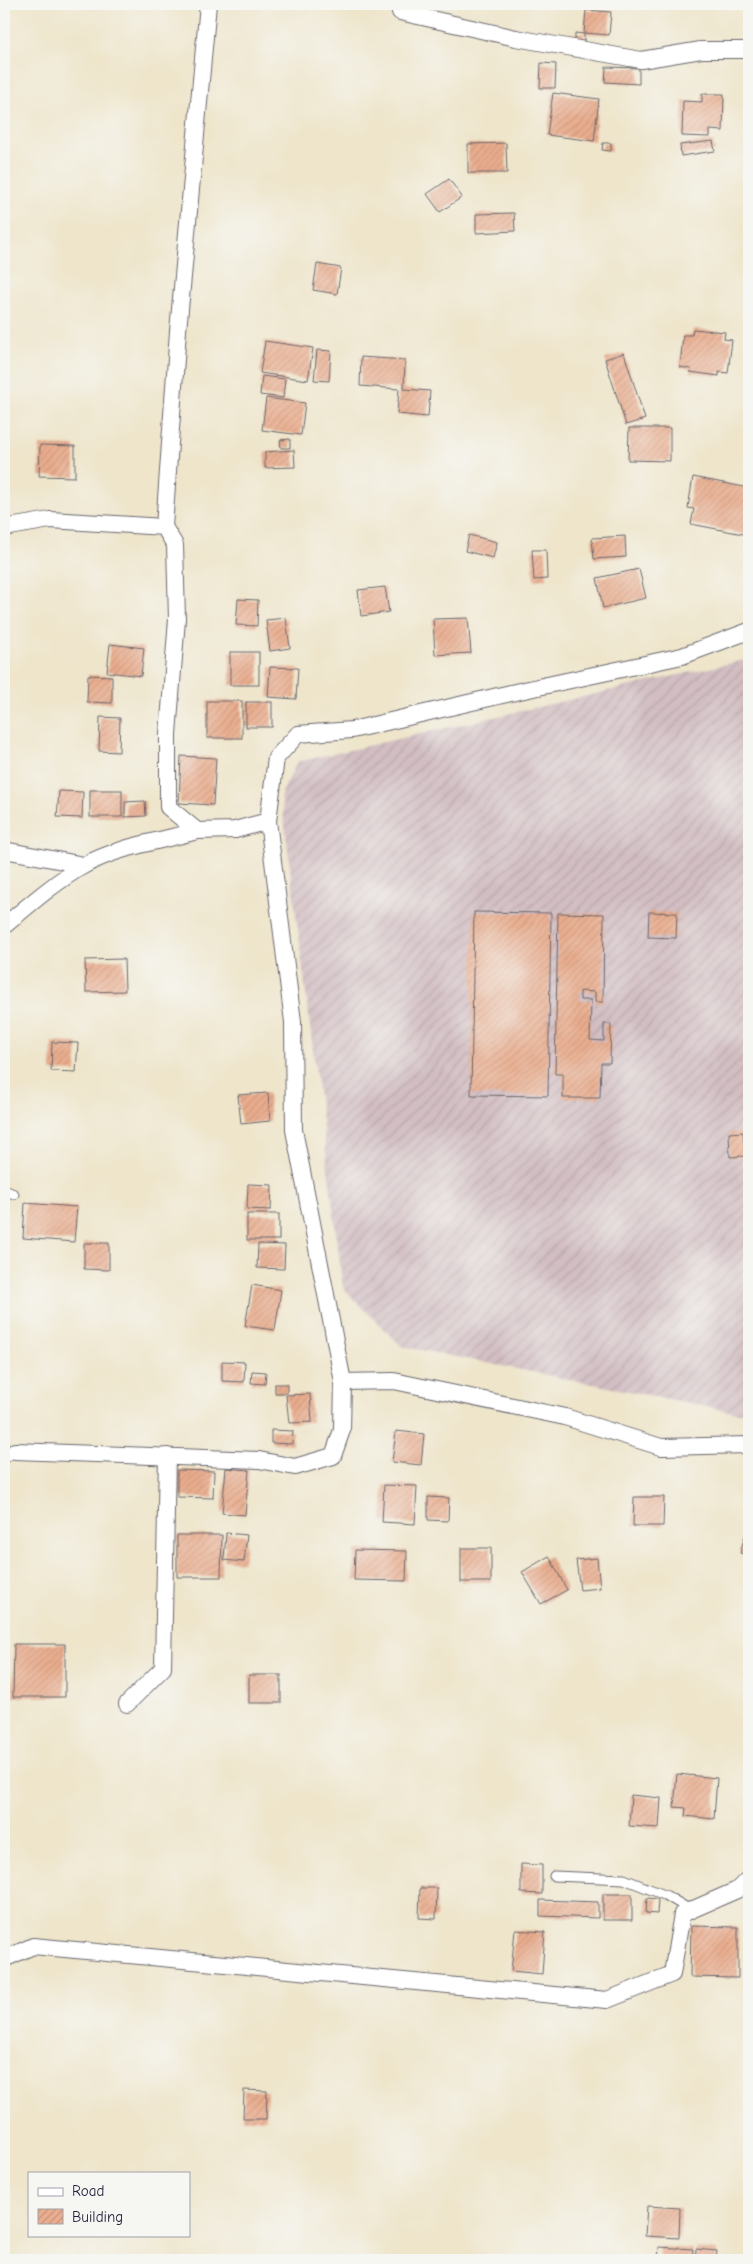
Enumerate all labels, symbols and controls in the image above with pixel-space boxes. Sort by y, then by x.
legend [28,2172,190,2236]
text: Road [72,2182,104,2200]
text: Building [72,2208,123,2226]

